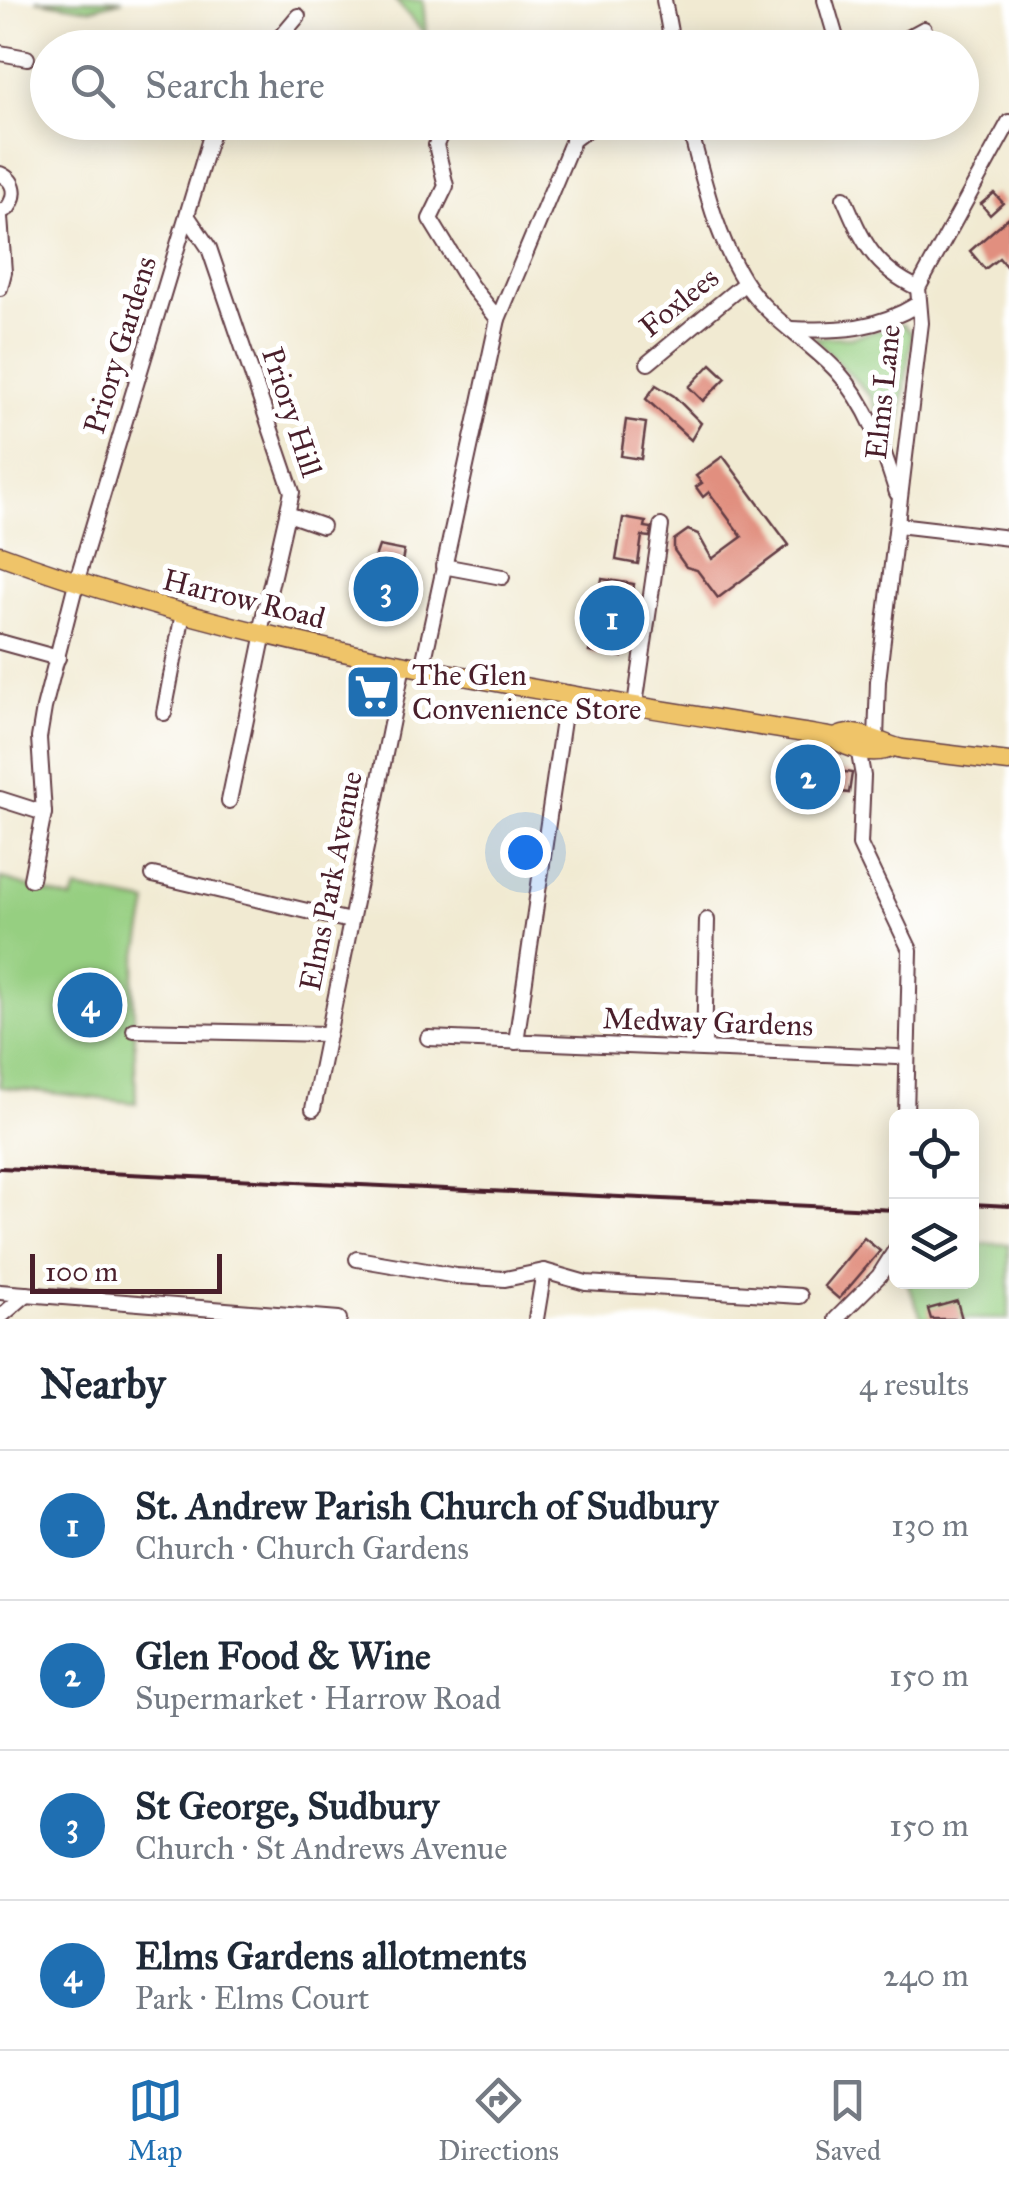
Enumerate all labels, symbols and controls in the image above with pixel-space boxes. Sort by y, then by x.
search box [30,30,979,140]
icon: search [65,58,120,113]
text: Search here [145,62,325,108]
street label: Priory Gardens [76,252,164,438]
street label: Foxlees [632,259,726,345]
street label: Elms Lane [858,323,908,461]
street label: Priory Hill [254,343,330,482]
pin: 3 [354,552,418,626]
street label: Harrow Road [159,561,329,637]
pin: 1 [580,580,644,656]
place label: The Glen Convenience Store [412,657,641,727]
supermarket icon: The Glen Convenience Store [343,662,403,722]
pin: 2 [776,740,840,814]
street label: Elms Park Avenue [292,768,370,994]
your location [500,827,551,878]
pin: 4 [58,968,122,1042]
street label: Medway Gardens [602,1000,814,1044]
map controls [889,1109,979,1289]
button: locate [889,1109,979,1199]
button: layers [889,1199,979,1289]
scale bar [30,1249,222,1294]
text: 100 m [45,1254,118,1289]
text: Nearby [40,1358,165,1410]
text: 4 results [859,1365,969,1404]
text: St. Andrew Parish Church of Sudbury [135,1483,718,1529]
text: 1 [66,1506,79,1545]
text: 130 m [891,1506,969,1545]
text: Church · Church Gardens [135,1529,469,1568]
text: Glen Food & Wine [135,1633,431,1679]
text: 2 [65,1656,80,1695]
text: 150 m [889,1656,969,1695]
text: Supermarket · Harrow Road [135,1679,501,1718]
text: St George, Sudbury [135,1783,439,1829]
text: 3 [66,1806,79,1845]
text: 150 m [889,1806,969,1845]
text: Church · St Andrews Avenue [135,1829,508,1868]
text: Elms Gardens allotments [135,1933,527,1979]
text: 4 [64,1956,81,1995]
text: 240 m [883,1956,969,1995]
text: Park · Elms Court [135,1979,369,2018]
tab: Map [128,2073,183,2168]
tab: Directions [438,2073,559,2168]
tab: Saved [815,2073,881,2168]

